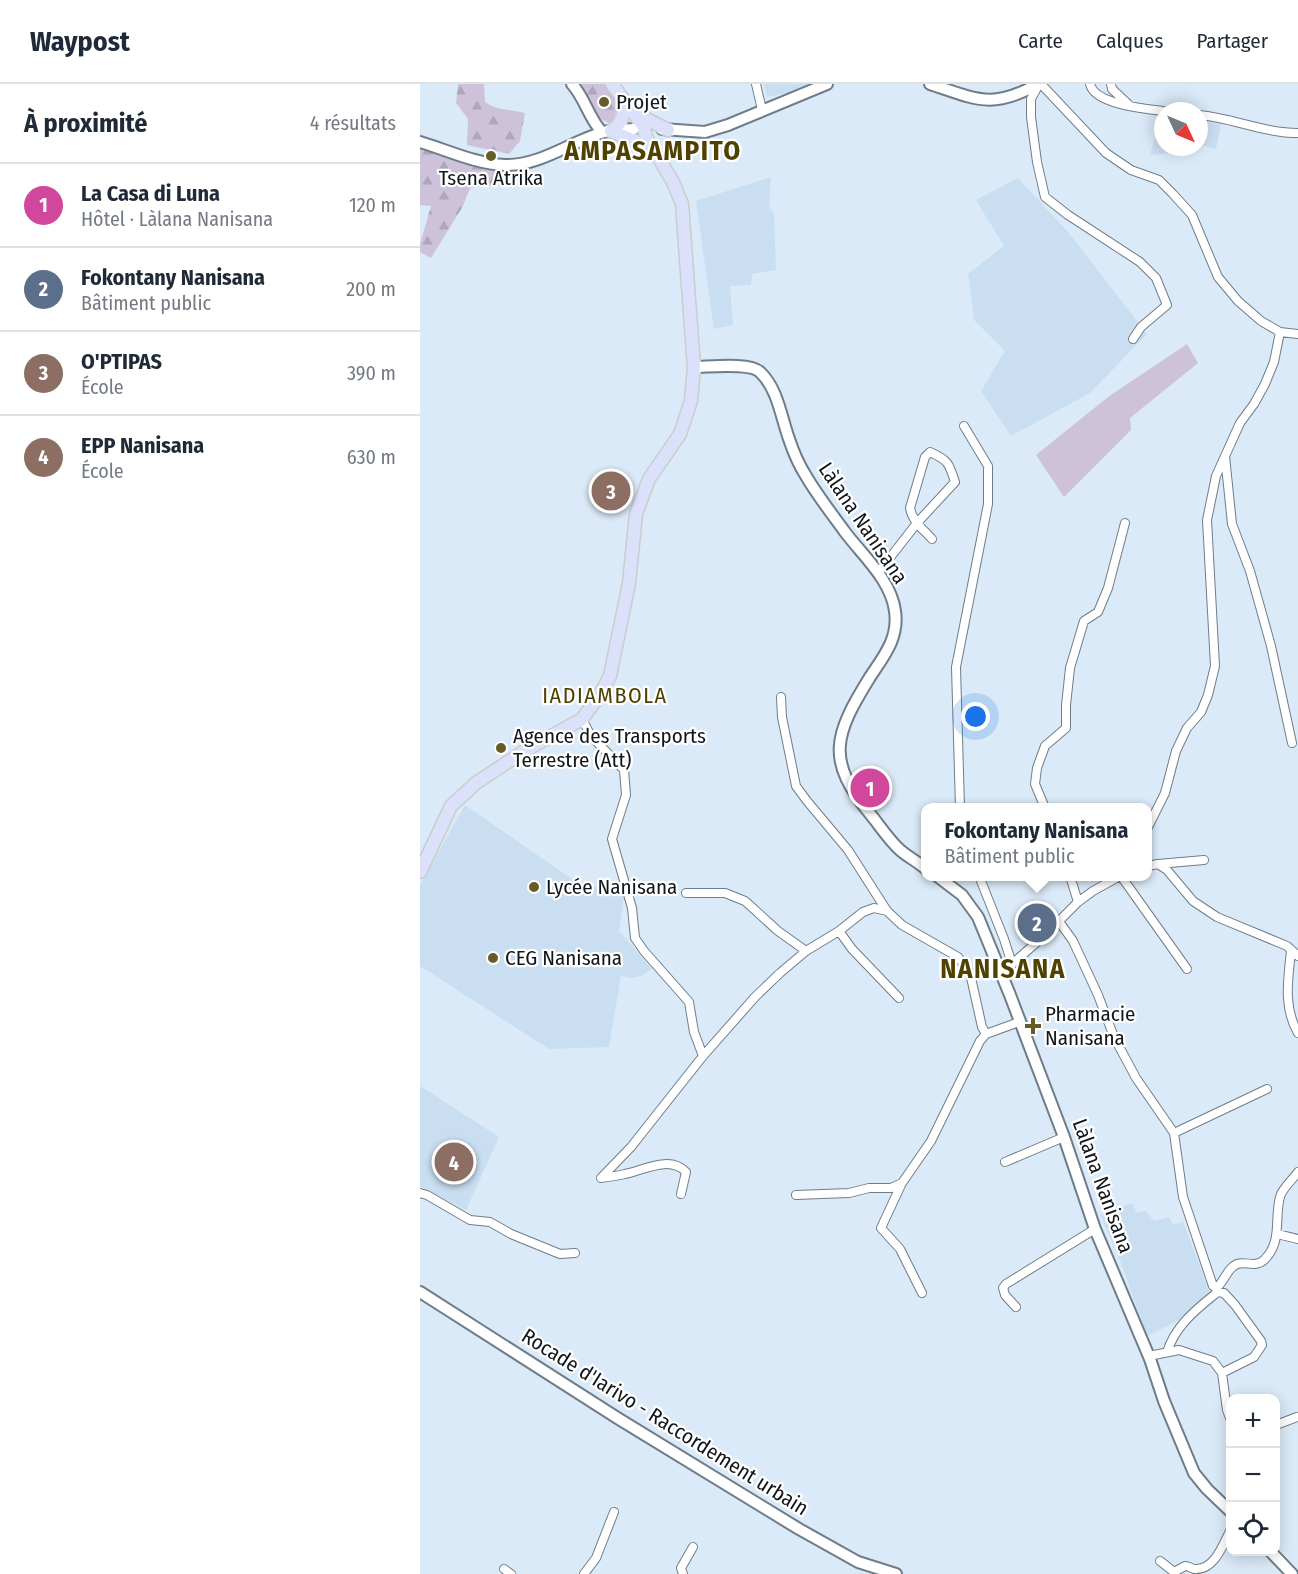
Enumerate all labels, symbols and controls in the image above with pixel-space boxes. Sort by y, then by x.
text: Waypost [30,25,130,58]
text: Carte [1018,28,1063,54]
text: Calques [1096,28,1163,54]
text: Partager [1196,28,1268,54]
place label: Projet [616,89,667,115]
marker: Projet [597,95,611,109]
north arrow [1154,102,1208,156]
text: À proximité [24,108,147,139]
text: 4 résultats [310,111,396,135]
district label: AMPASAMPITO [563,135,742,167]
marker: Tsena Atrika [484,149,498,163]
place label: Tsena Atrika [439,165,543,191]
text: La Casa di Luna [81,180,220,207]
text: 1 [39,193,48,217]
text: 120 m [349,193,396,217]
text: Hôtel · Làlana Nanisana [81,207,273,231]
text: Fokontany Nanisana [81,264,265,291]
text: 2 [39,277,48,301]
text: 200 m [346,277,396,301]
text: Bâtiment public [81,291,211,315]
text: O'PTIPAS [81,348,162,375]
text: 3 [39,361,48,385]
text: 390 m [347,361,396,385]
text: École [81,375,124,399]
text: EPP Nanisana [81,432,204,459]
text: 4 [38,445,49,469]
text: 630 m [347,445,396,469]
street label: Làlana Nanisana [813,457,913,589]
text: École [81,459,124,483]
pin: 3 [592,468,630,514]
district label: IADIAMBOLA [542,682,668,709]
your location [961,702,990,731]
place label: Agence des Transports Terrestre (Att) [513,723,706,773]
marker: Agence des Transports Terrestre (Att) [494,741,508,755]
pin: 1 [850,766,890,810]
popup [921,803,1152,881]
text: Fokontany Nanisana [944,817,1129,844]
text: Bâtiment public [944,844,1074,868]
place label: Lycée Nanisana [546,874,677,900]
marker: Lycée Nanisana [527,880,541,894]
pin: 2 [1018,900,1056,946]
place label: CEG Nanisana [505,945,622,971]
marker: CEG Nanisana [486,951,500,965]
district label: NANISANA [940,953,1066,985]
place label: Pharmacie Nanisana [1045,1001,1135,1051]
marker: Pharmacie Nanisana [1026,1019,1040,1033]
street label: Làlana Nanisana [1067,1115,1139,1257]
pin: 4 [435,1140,474,1184]
street label: Rocade d'Iarivo - Raccordement urbain [517,1323,813,1521]
map controls [1226,1394,1280,1556]
button: + [1226,1394,1280,1448]
button: − [1226,1448,1280,1502]
button: locate [1226,1502,1280,1556]

